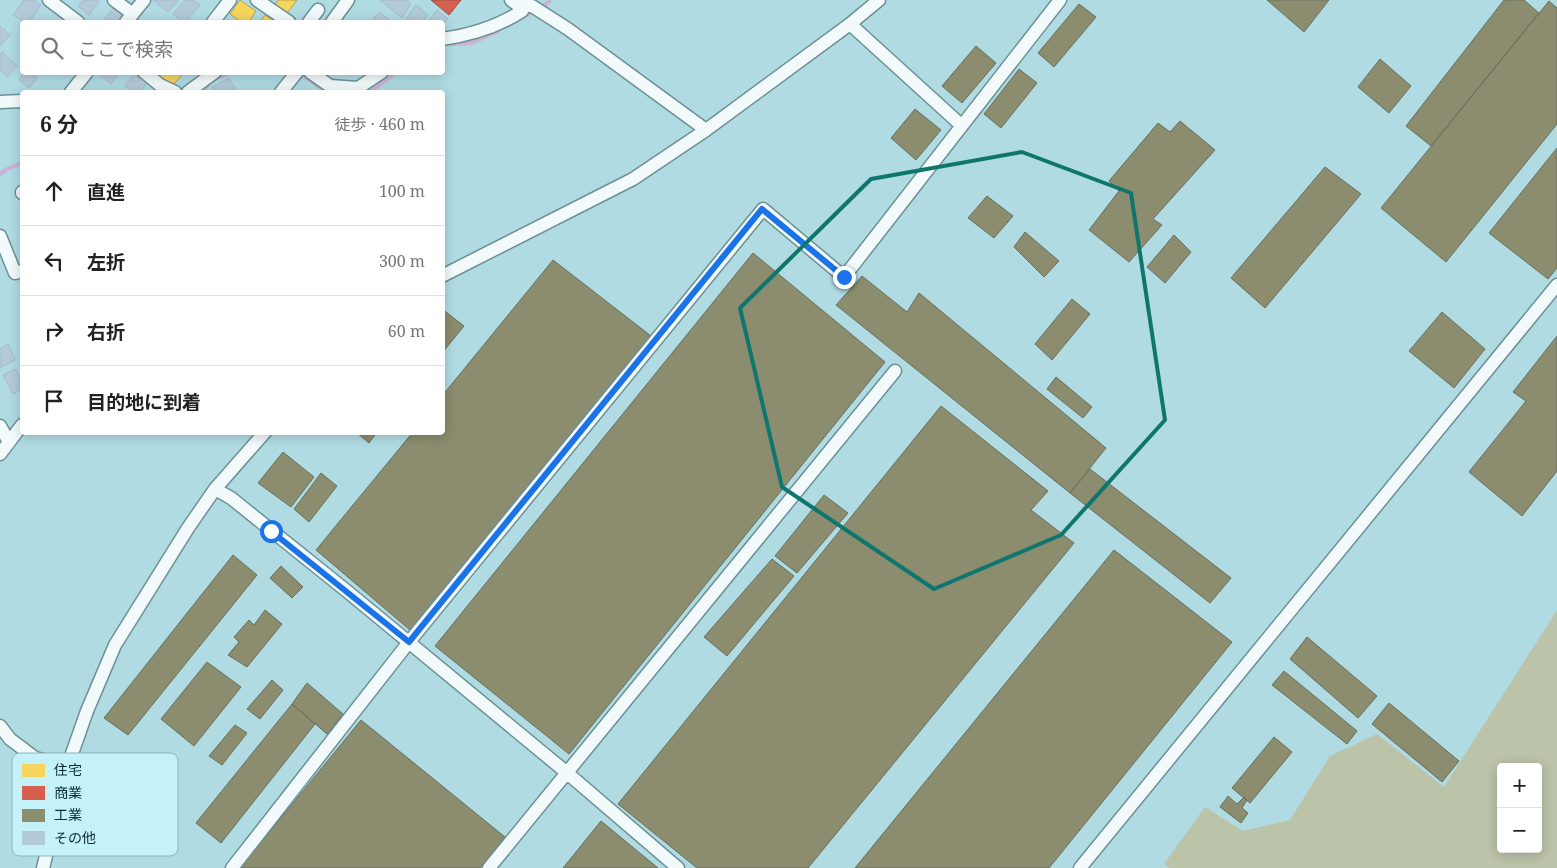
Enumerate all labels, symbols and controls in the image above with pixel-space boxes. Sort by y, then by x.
search box [20,20,445,75]
icon: search [38,34,66,62]
text: ここで検索 [78,36,173,62]
text: 6 分 [40,110,78,138]
text: 徒歩 · 460 m [335,113,425,135]
icon: ahead [40,177,68,205]
text: 直進 [87,179,125,205]
text: 100 m [379,180,425,202]
icon: left [40,247,68,275]
text: 左折 [87,249,125,275]
text: 300 m [379,250,425,272]
route end [833,266,856,289]
icon: right [40,317,68,345]
text: 右折 [87,319,125,345]
text: 60 m [388,320,425,342]
icon: arrive [40,387,68,415]
text: 目的地に到着 [87,389,201,415]
route start [260,520,283,543]
legend [12,753,178,856]
text: 住宅 [54,760,82,779]
map controls [1497,763,1542,853]
button: + [1497,763,1542,808]
text: 商業 [54,783,82,802]
text: 工業 [54,805,82,824]
button: − [1497,808,1542,853]
text: その他 [54,828,96,847]

